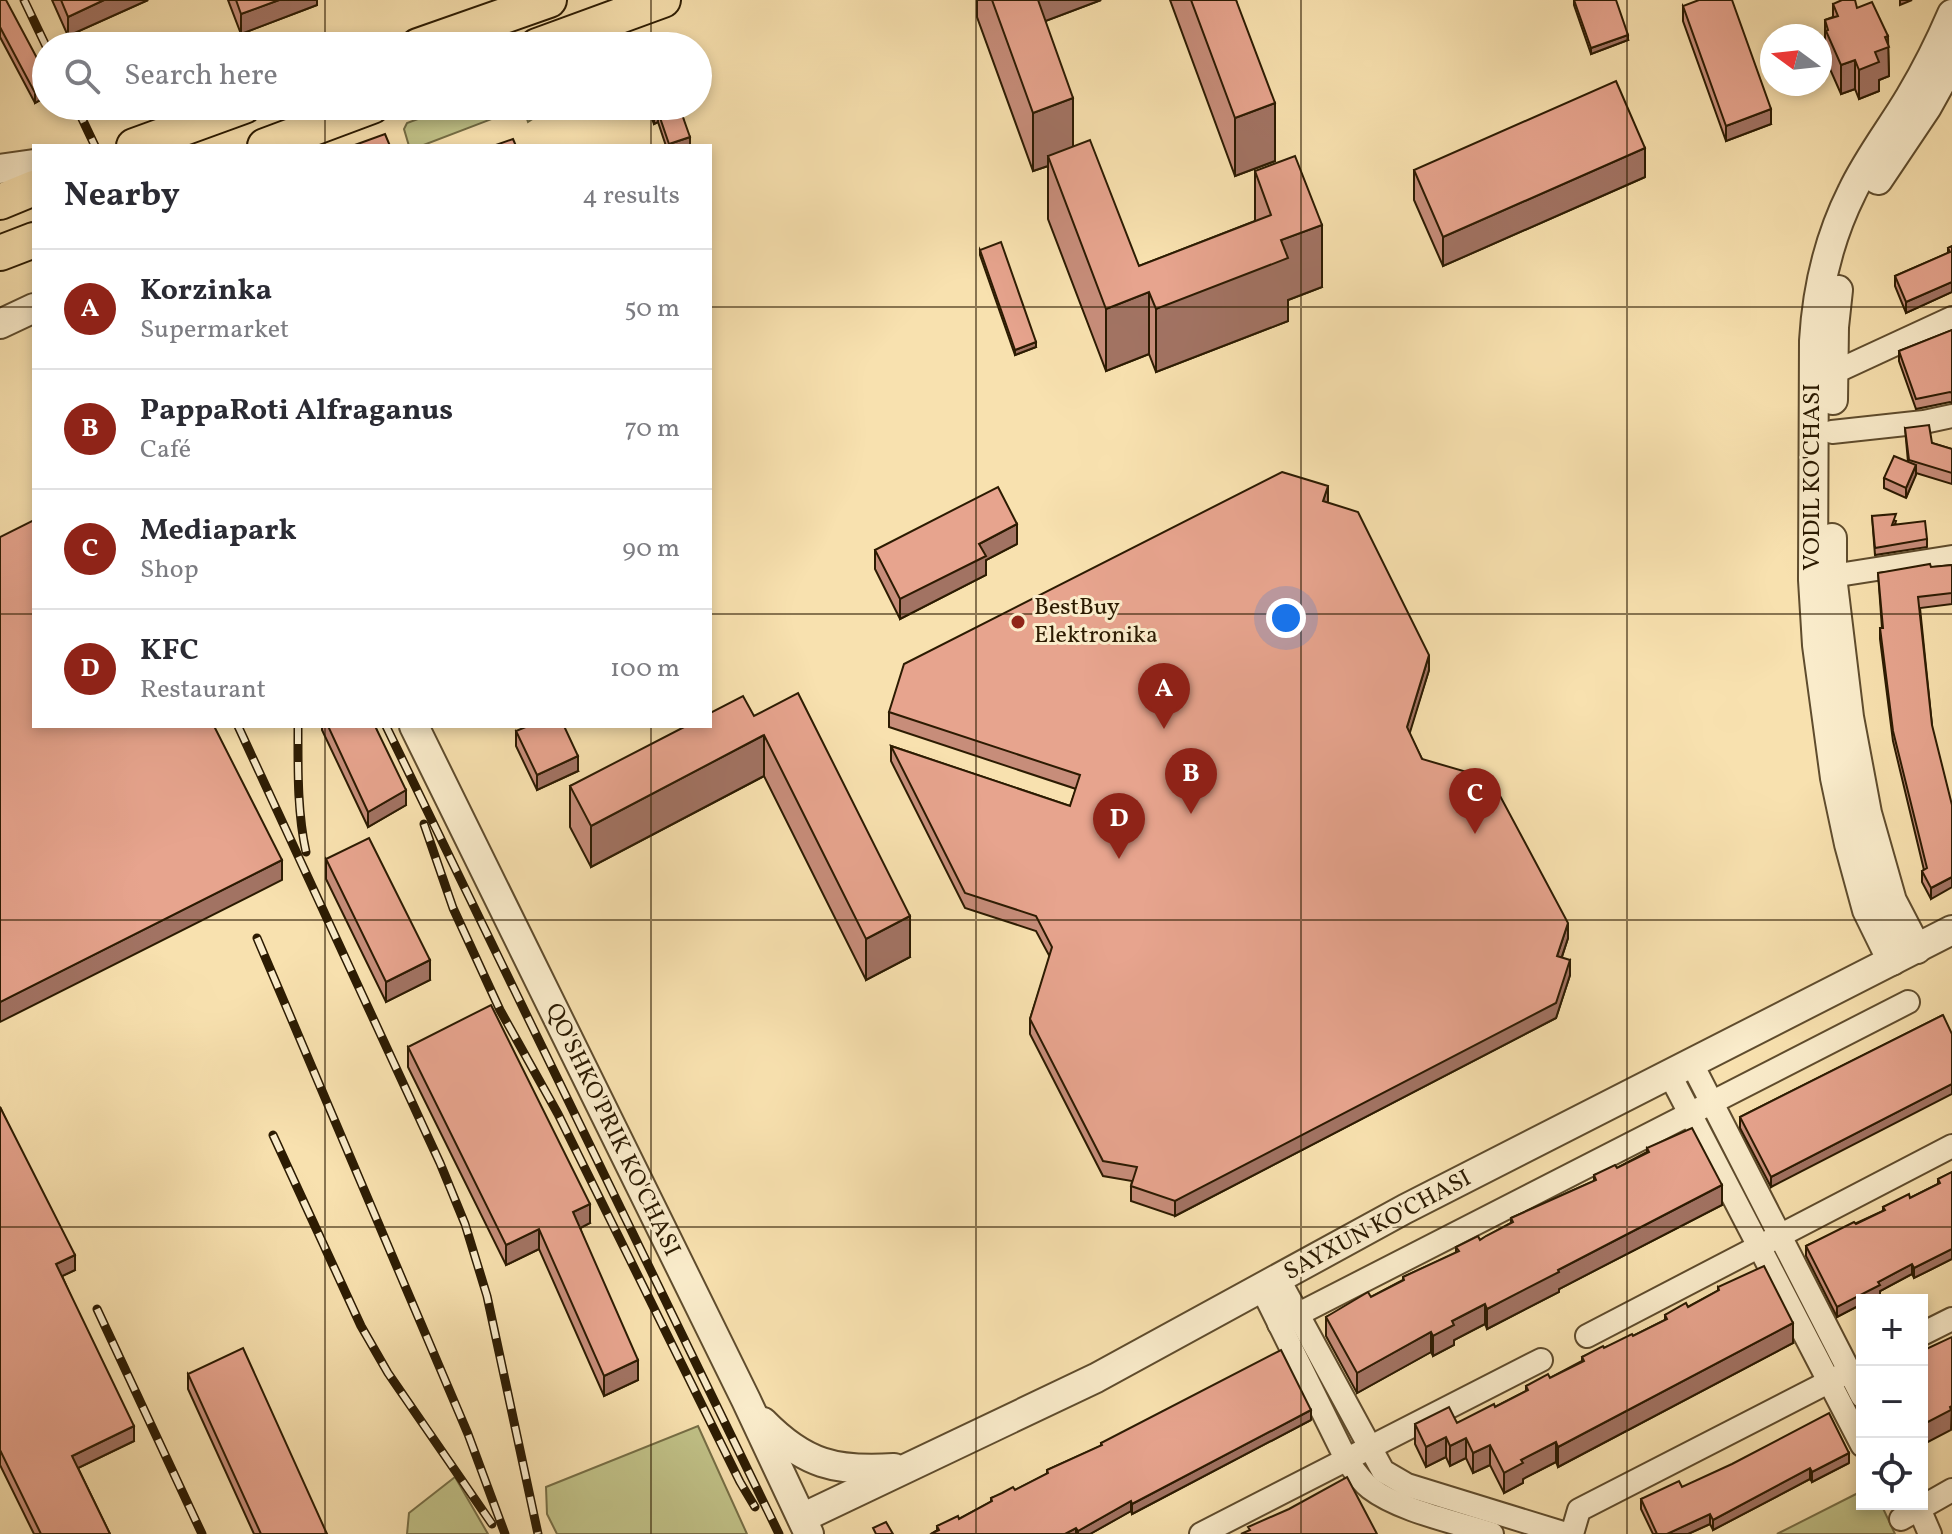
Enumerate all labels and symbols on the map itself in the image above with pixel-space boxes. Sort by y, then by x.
north arrow [1760,24,1832,96]
street label: VODIL KO'CHASI [1796,383,1830,571]
place label: BestBuy Elektronika [1034,591,1158,653]
your location [1266,598,1306,638]
marker: BestBuy Elektronika [1009,613,1027,631]
pin: A [1138,663,1190,729]
pin: B [1165,748,1217,814]
pin: C [1449,768,1501,834]
pin: D [1093,793,1145,859]
street label: QO'SHKO'PRIK KO'CHASI [536,998,688,1262]
street label: SAYXUN KO'CHASI [1278,1162,1478,1290]

